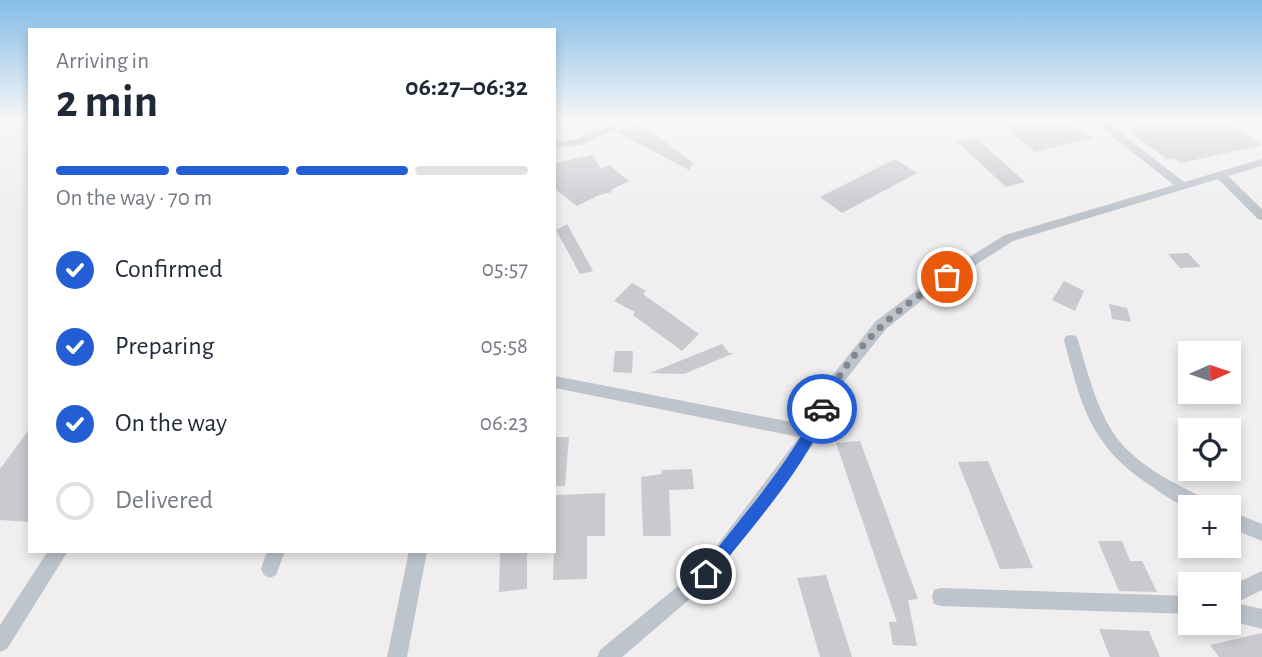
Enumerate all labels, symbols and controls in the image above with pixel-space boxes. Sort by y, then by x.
text: Arriving in [56,50,149,73]
text: 06:27–06:32 [405,74,528,100]
text: 2 min [56,79,158,125]
text: On the way · 70 m [56,187,212,210]
pin [917,247,977,307]
icon: check [56,251,94,289]
text: Confirmed [115,256,223,282]
text: 05:57 [482,258,528,281]
icon: bag [928,258,966,296]
icon: check [56,328,94,366]
text: Preparing [115,333,214,359]
text: 05:58 [480,335,528,358]
north arrow [1178,341,1241,404]
map controls [1178,341,1241,635]
courier [787,374,857,444]
icon: car [803,390,841,428]
icon: check [56,405,94,443]
text: On the way [115,410,227,436]
text: 06:23 [480,412,528,435]
button: locate [1178,418,1241,481]
text: Delivered [115,487,213,513]
button: + [1178,495,1241,558]
pin [676,544,736,604]
icon: home [687,555,725,593]
button: − [1178,572,1241,635]

